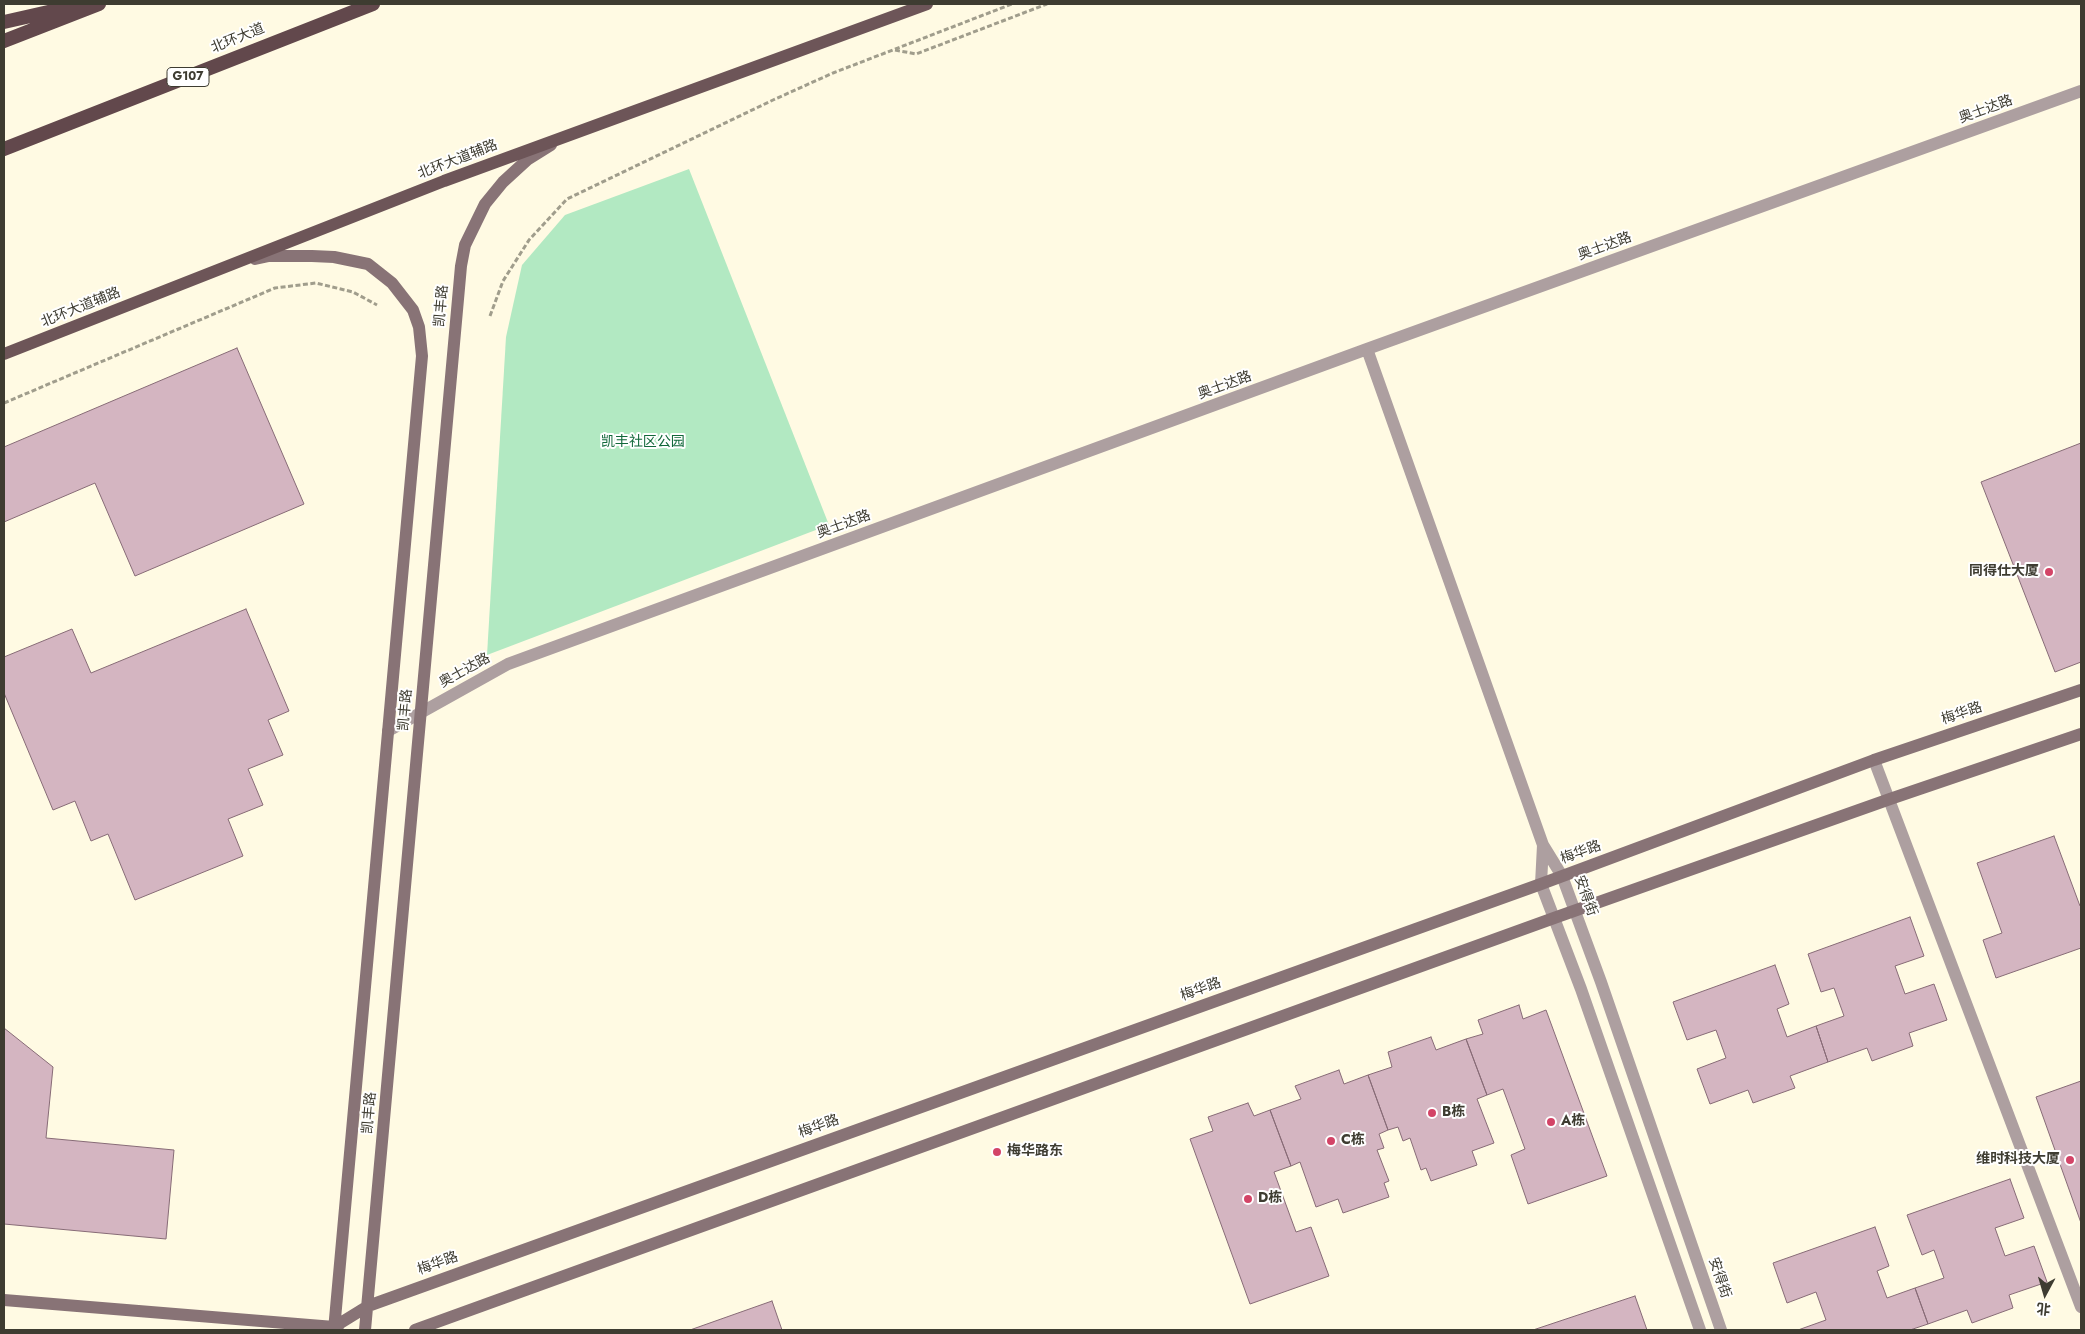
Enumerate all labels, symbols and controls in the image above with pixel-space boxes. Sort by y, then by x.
street label: 北环大道 [209,21,267,57]
road number: G107 [167,68,209,86]
street label: 奥士达路 [1957,93,2015,127]
street label: 北环大道辅路 [416,137,500,183]
street label: 奥士达路 [1576,230,1634,264]
street label: 北环大道辅路 [39,284,123,332]
street label: 凯丰路 [432,284,452,328]
street label: 奥士达路 [1196,369,1254,403]
park label: 凯丰社区公园 [601,435,685,451]
street label: 奥士达路 [815,508,873,542]
place label: 同得仕大厦 [1969,564,2039,580]
marker: 同得仕大厦 [2043,566,2055,578]
street label: 奥士达路 [436,650,494,692]
street label: 凯丰路 [396,688,416,732]
street label: 梅华路 [1939,699,1985,729]
street label: 梅华路 [1558,838,1604,868]
street label: 安得街 [1570,873,1600,919]
street label: 梅华路 [1178,975,1224,1005]
street label: 凯丰路 [360,1091,380,1135]
place label: B栋 [1442,1105,1465,1121]
marker: B栋 [1426,1107,1438,1119]
street label: 梅华路 [796,1112,842,1142]
place label: A栋 [1561,1114,1585,1130]
marker: A栋 [1545,1116,1557,1128]
place label: C栋 [1341,1133,1365,1149]
marker: C栋 [1325,1135,1337,1147]
place label: 梅华路东 [1007,1144,1063,1160]
marker: 梅华路东 [991,1146,1003,1158]
place label: 维时科技大厦 [1976,1152,2060,1168]
marker: 维时科技大厦 [2064,1154,2076,1166]
place label: D栋 [1258,1191,1282,1207]
marker: D栋 [1242,1193,1254,1205]
street label: 梅华路 [415,1249,461,1279]
street label: 安得街 [1704,1255,1734,1301]
north arrow [2020,1269,2070,1319]
text: 北 [2035,1298,2051,1320]

